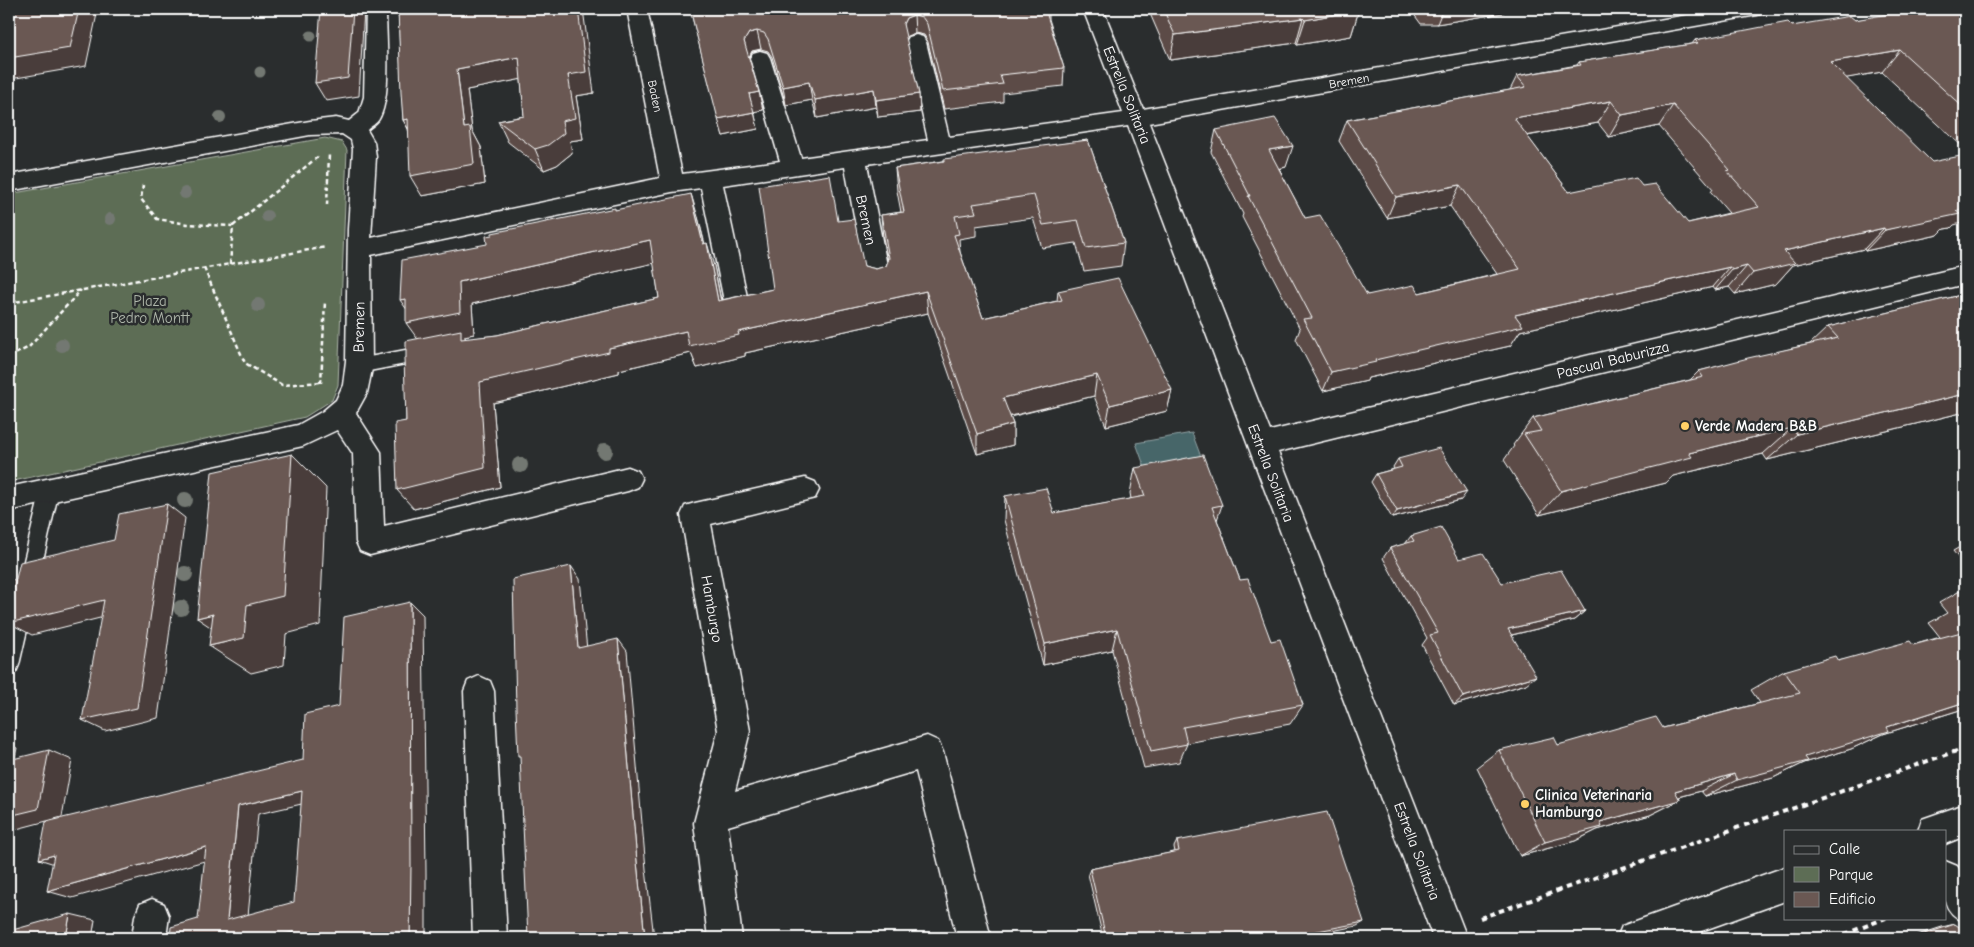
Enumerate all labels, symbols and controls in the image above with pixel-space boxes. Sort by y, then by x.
street label: Estrella Solitaria [1099,44,1155,146]
street label: Bremen [1328,71,1370,91]
street label: Baden [645,79,665,113]
street label: Bremen [852,193,880,247]
park label: Plaza Pedro Montt [110,292,190,327]
street label: Bremen [350,301,368,353]
street label: Pascual Baburizza [1555,337,1671,383]
place label: Verde Madera B&B [1695,417,1817,435]
marker: Verde Madera B&B [1679,420,1691,432]
street label: Estrella Solitaria [1244,421,1298,525]
street label: Hamburgo [697,574,727,644]
place label: Clinica Veterinaria Hamburgo [1535,786,1652,821]
marker: Clinica Veterinaria Hamburgo [1519,798,1531,810]
street label: Estrella Solitaria [1390,799,1444,903]
legend [1784,830,1946,920]
text: Calle [1829,840,1861,858]
text: Parque [1829,866,1874,884]
text: Edificio [1829,890,1876,908]

